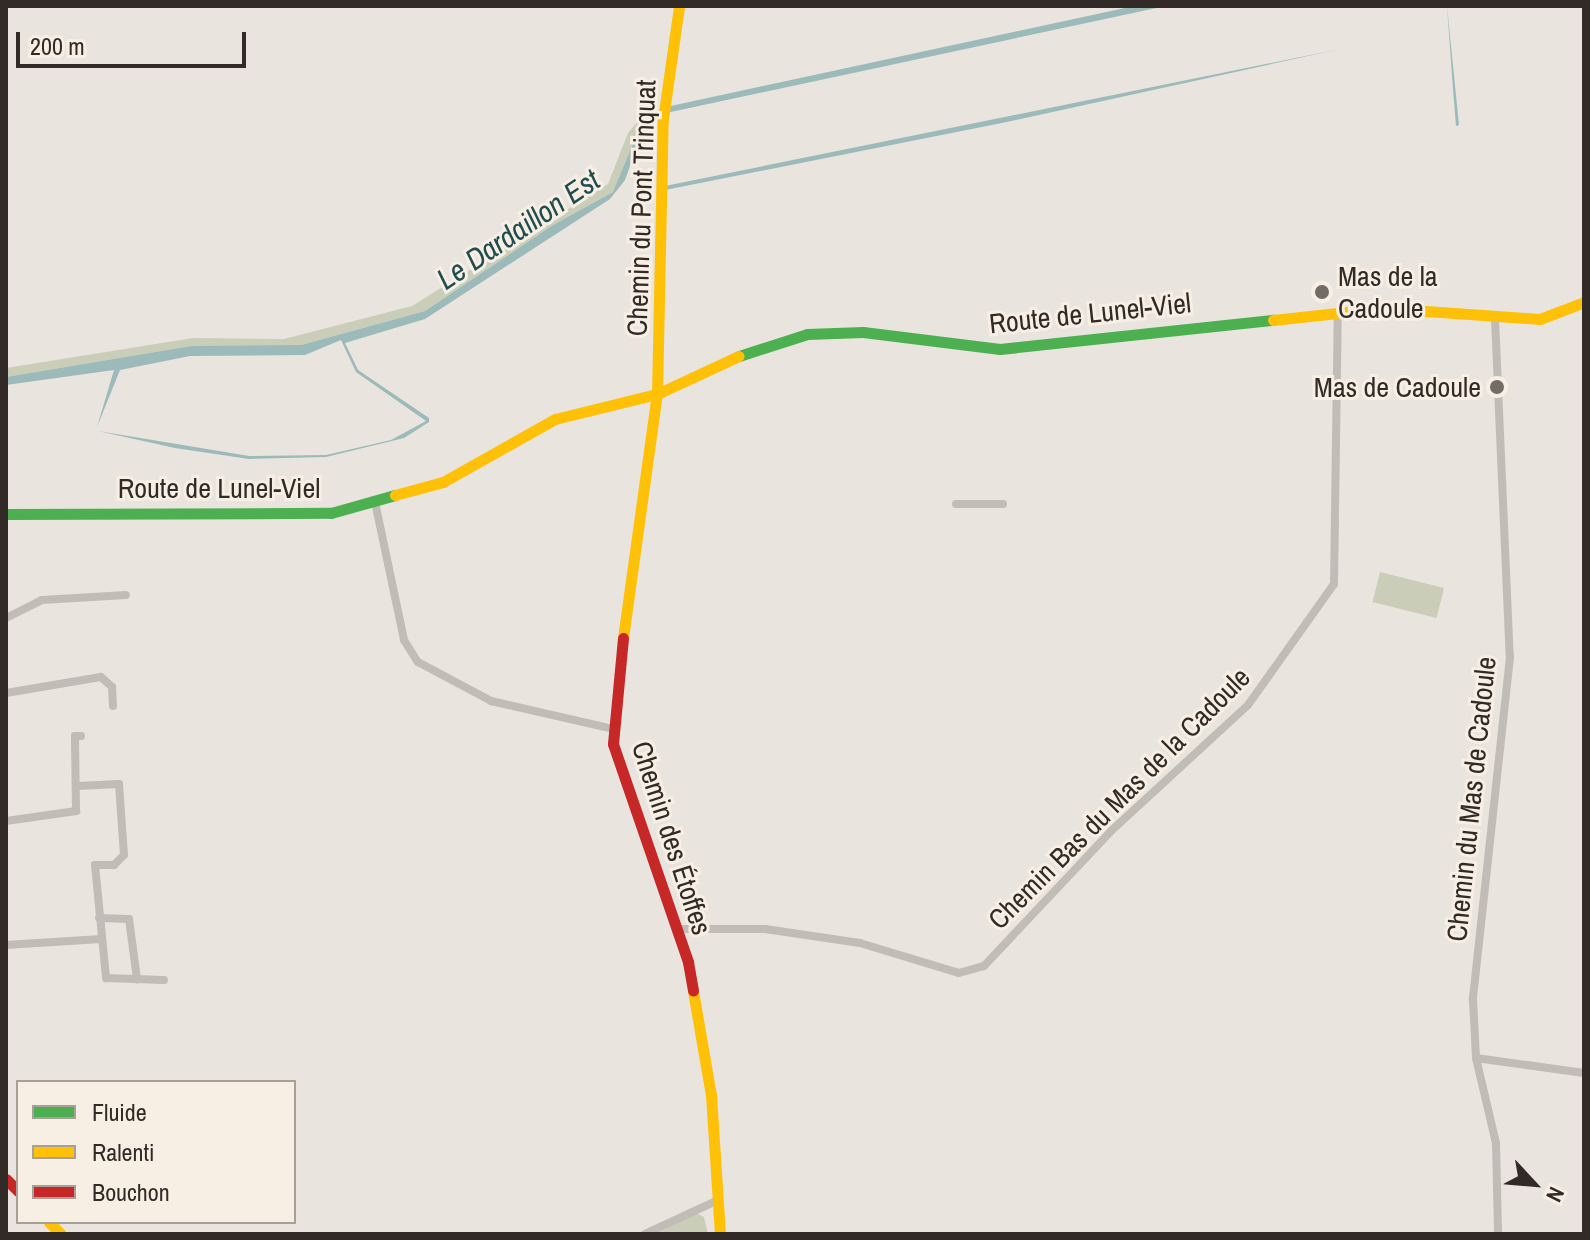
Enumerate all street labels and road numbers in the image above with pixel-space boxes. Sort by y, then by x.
street label: Chemin du Pont Trinquat [620,79,662,337]
street label: Route de Lunel-Viel [988,286,1192,340]
street label: Route de Lunel-Viel [118,471,320,505]
street label: Chemin du Mas de Cadoule [1439,655,1503,943]
street label: Chemin Bas du Mas de la Cadoule [981,660,1257,936]
street label: Chemin des Étoffes [625,737,719,939]

